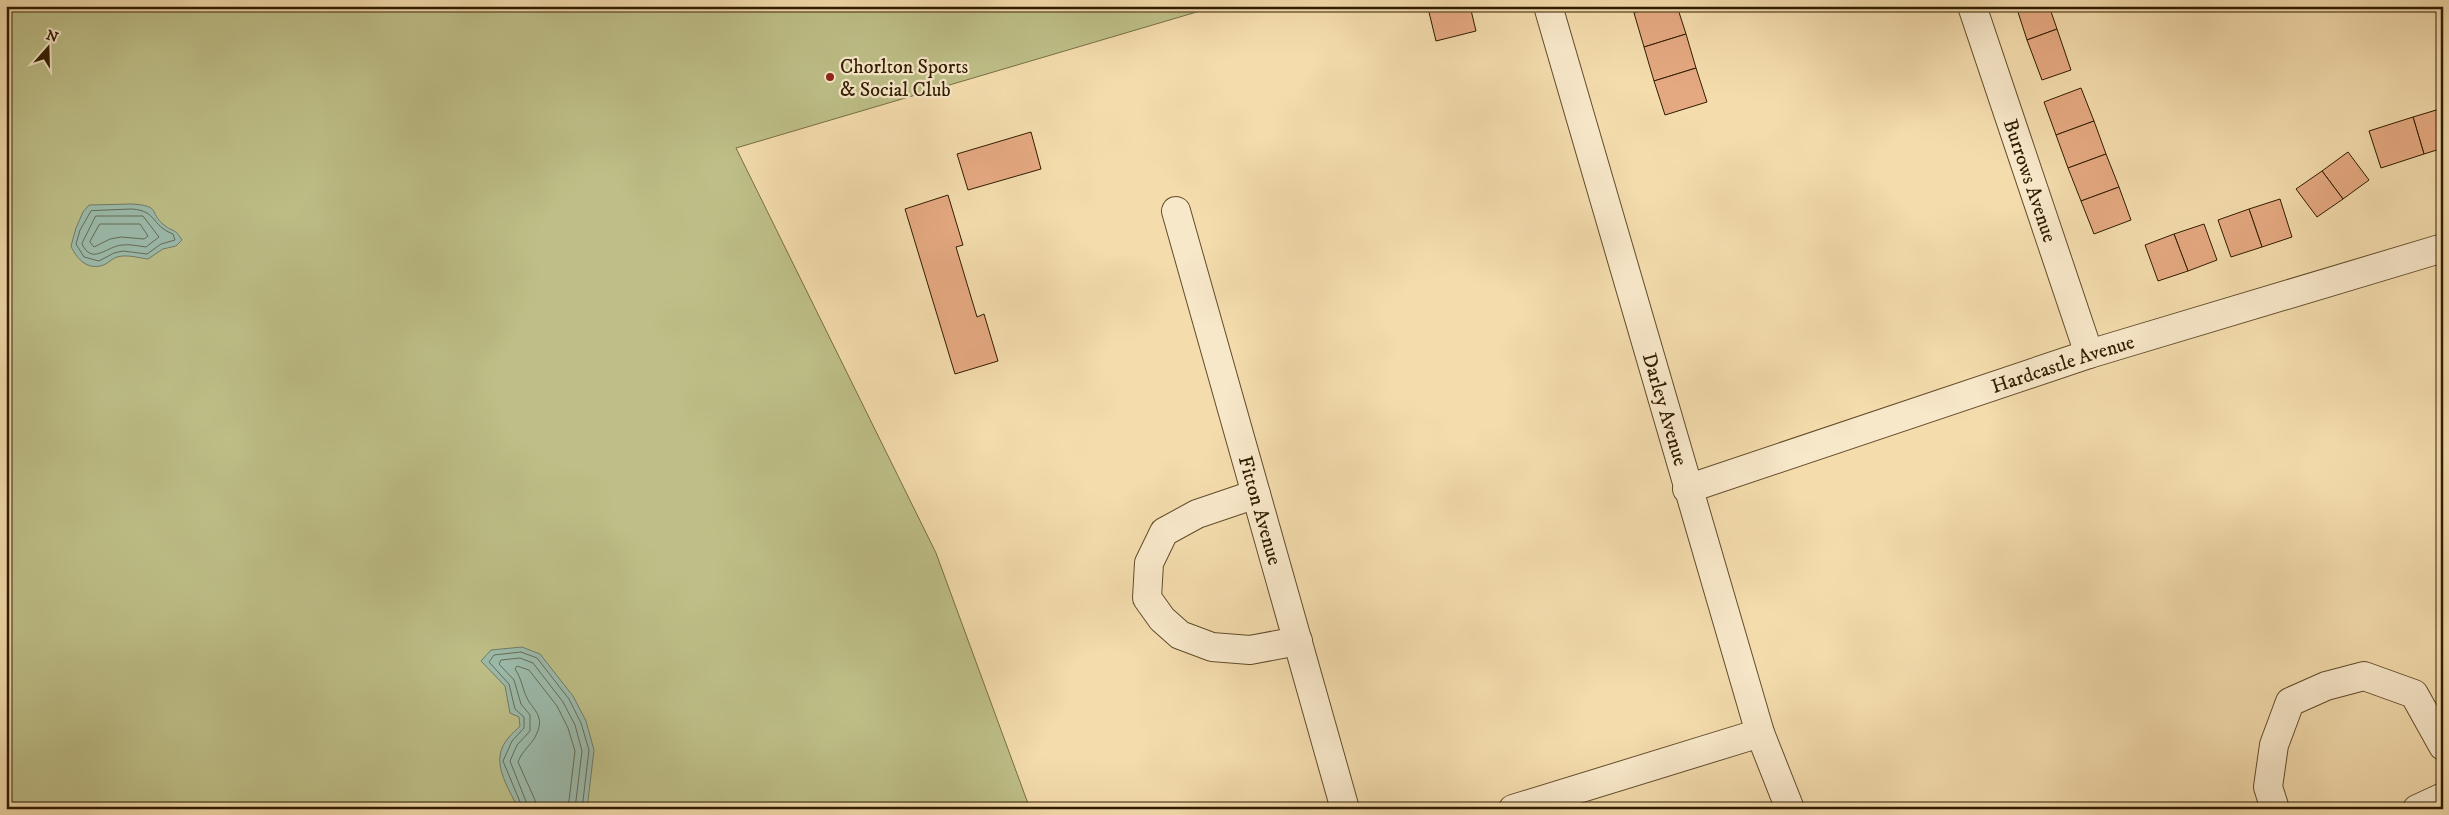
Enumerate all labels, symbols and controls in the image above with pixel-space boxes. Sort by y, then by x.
north arrow [22,22,72,72]
text: N [44,26,61,47]
place label: Chorlton Sports & Social Club [840,55,969,103]
marker: Chorlton Sports & Social Club [824,71,836,83]
street label: Burrows Avenue [1997,116,2062,246]
street label: Hardcastle Avenue [1988,330,2138,400]
street label: Darley Avenue [1636,350,1692,469]
street label: Fitton Avenue [1232,453,1286,568]

